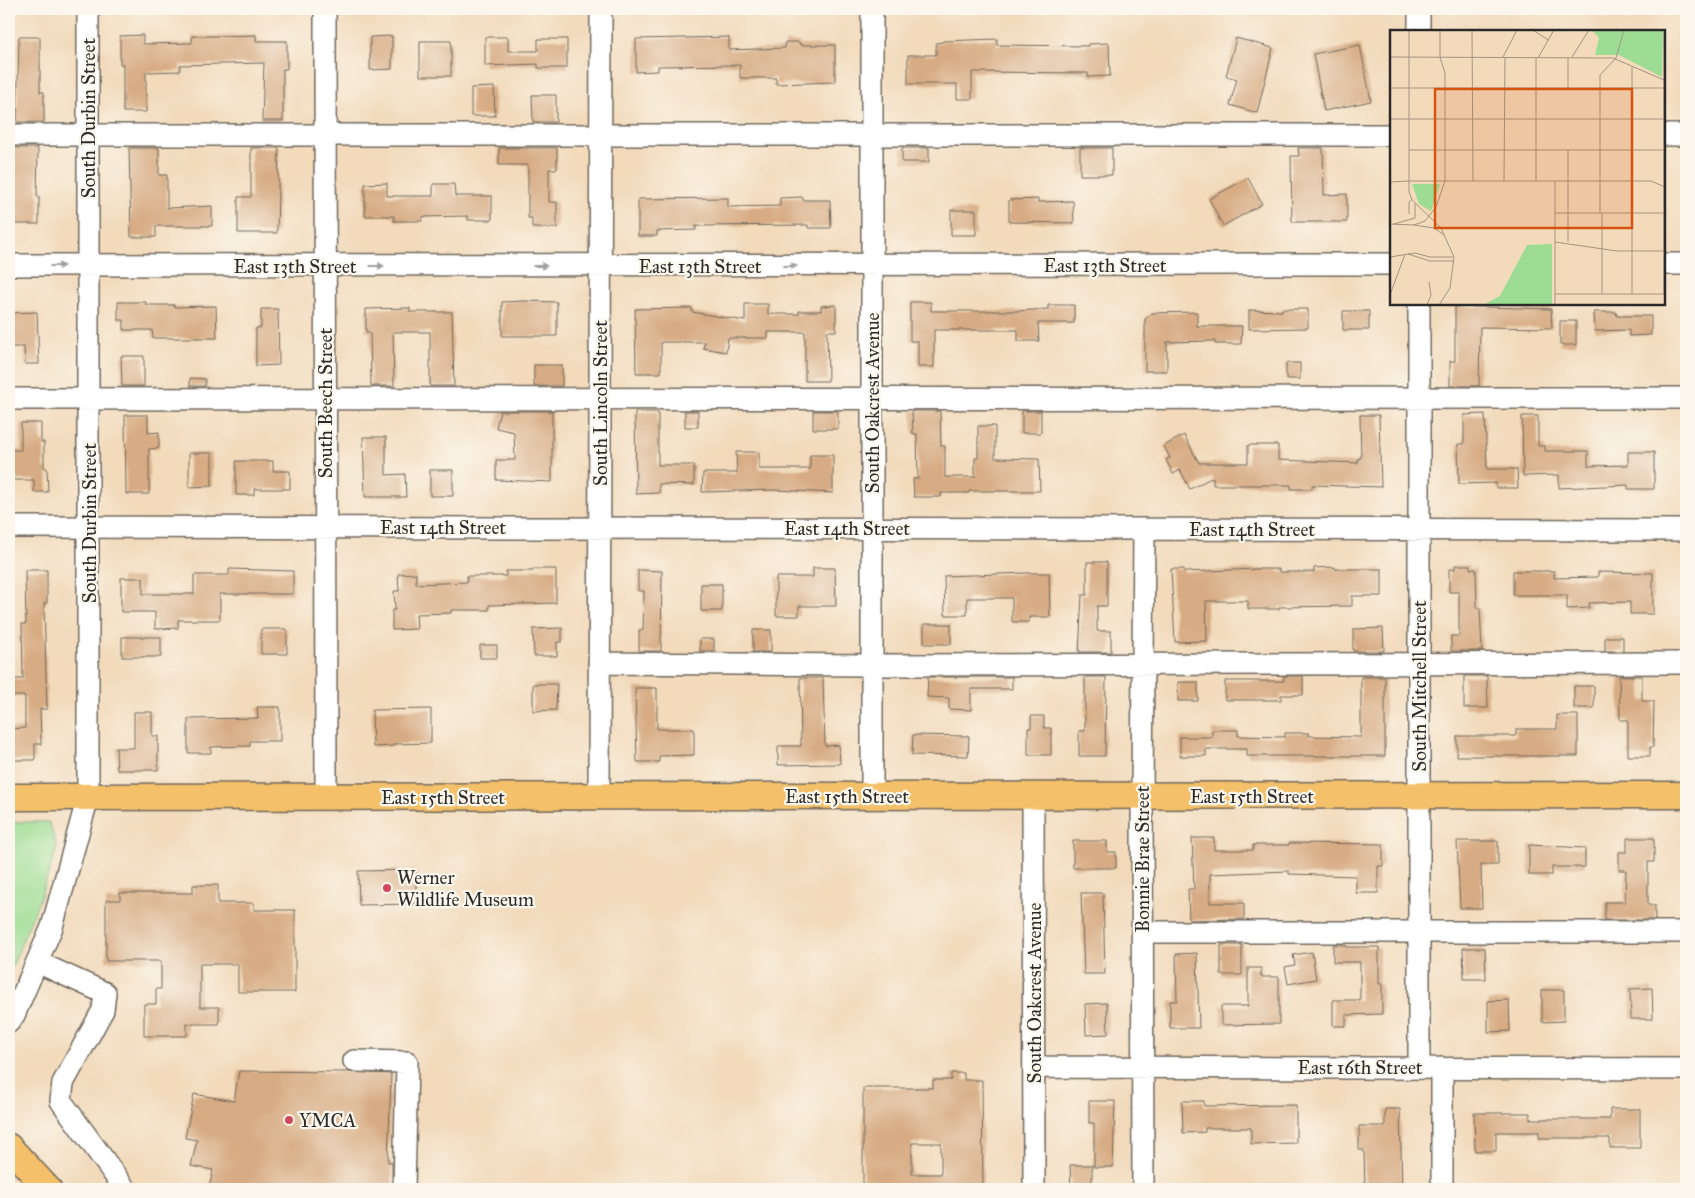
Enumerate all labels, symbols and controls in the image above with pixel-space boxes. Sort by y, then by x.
inset map [1390,30,1665,305]
street label: South Durbin Street [77,38,100,198]
street label: East 13th Street [1043,254,1167,277]
street label: East 13th Street [233,255,357,278]
street label: East 13th Street [638,255,762,278]
one-way arrow [50,262,66,270]
one-way arrow [370,262,386,270]
one-way arrow [532,262,548,270]
one-way arrow [782,262,798,270]
street label: South Oakcrest Avenue [861,312,884,494]
street label: South Lincoln Street [589,320,612,486]
street label: South Beech Street [314,328,337,478]
street label: South Durbin Street [78,443,101,603]
street label: East 14th Street [380,516,506,539]
street label: East 14th Street [784,517,910,540]
street label: East 14th Street [1189,518,1315,541]
street label: South Mitchell Street [1408,600,1431,772]
street label: East 15th Street [785,785,909,808]
street label: Bonnie Brae Street [1131,785,1154,932]
street label: East 15th Street [1190,785,1314,808]
street label: East 15th Street [381,786,505,809]
place label: Werner Wildlife Museum [397,866,534,911]
marker: Werner Wildlife Museum [381,882,393,894]
street label: South Oakcrest Avenue [1023,902,1046,1084]
street label: East 16th Street [1297,1056,1423,1079]
place label: YMCA [299,1109,356,1132]
marker: YMCA [283,1114,295,1126]

